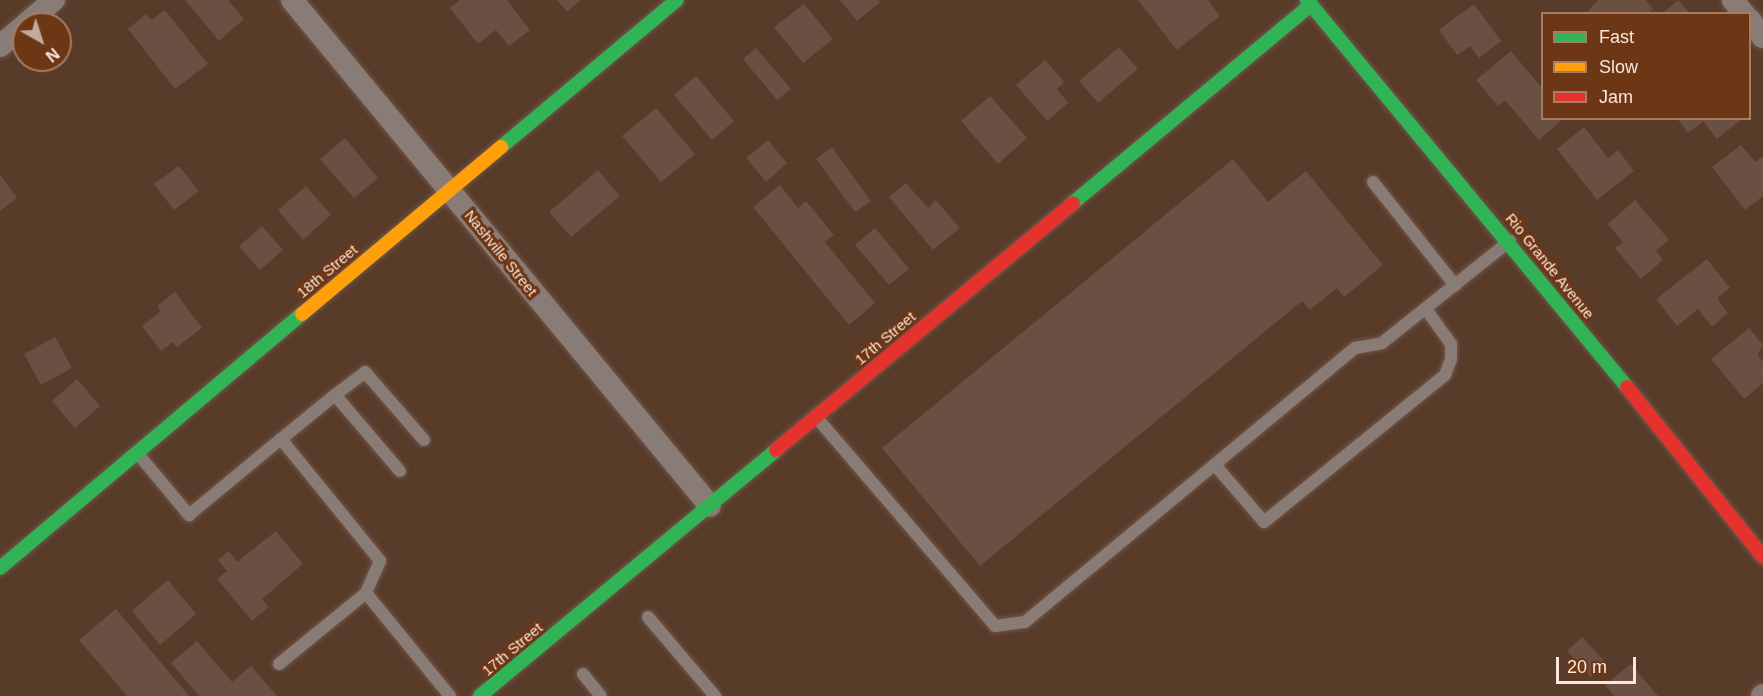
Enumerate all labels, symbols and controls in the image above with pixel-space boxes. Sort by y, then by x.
north arrow [12,12,72,72]
legend [1541,12,1751,120]
text: Fast [1599,27,1634,47]
text: N [43,45,62,65]
text: Slow [1599,57,1638,77]
text: Jam [1599,87,1633,107]
street label: Nashville Street [461,207,541,299]
street label: Rio Grande Avenue [1502,209,1598,323]
street label: 18th Street [293,241,361,301]
street label: 17th Street [851,308,919,368]
street label: 17th Street [478,619,546,679]
scale bar [1559,645,1638,683]
text: 20 m [1567,657,1607,677]

